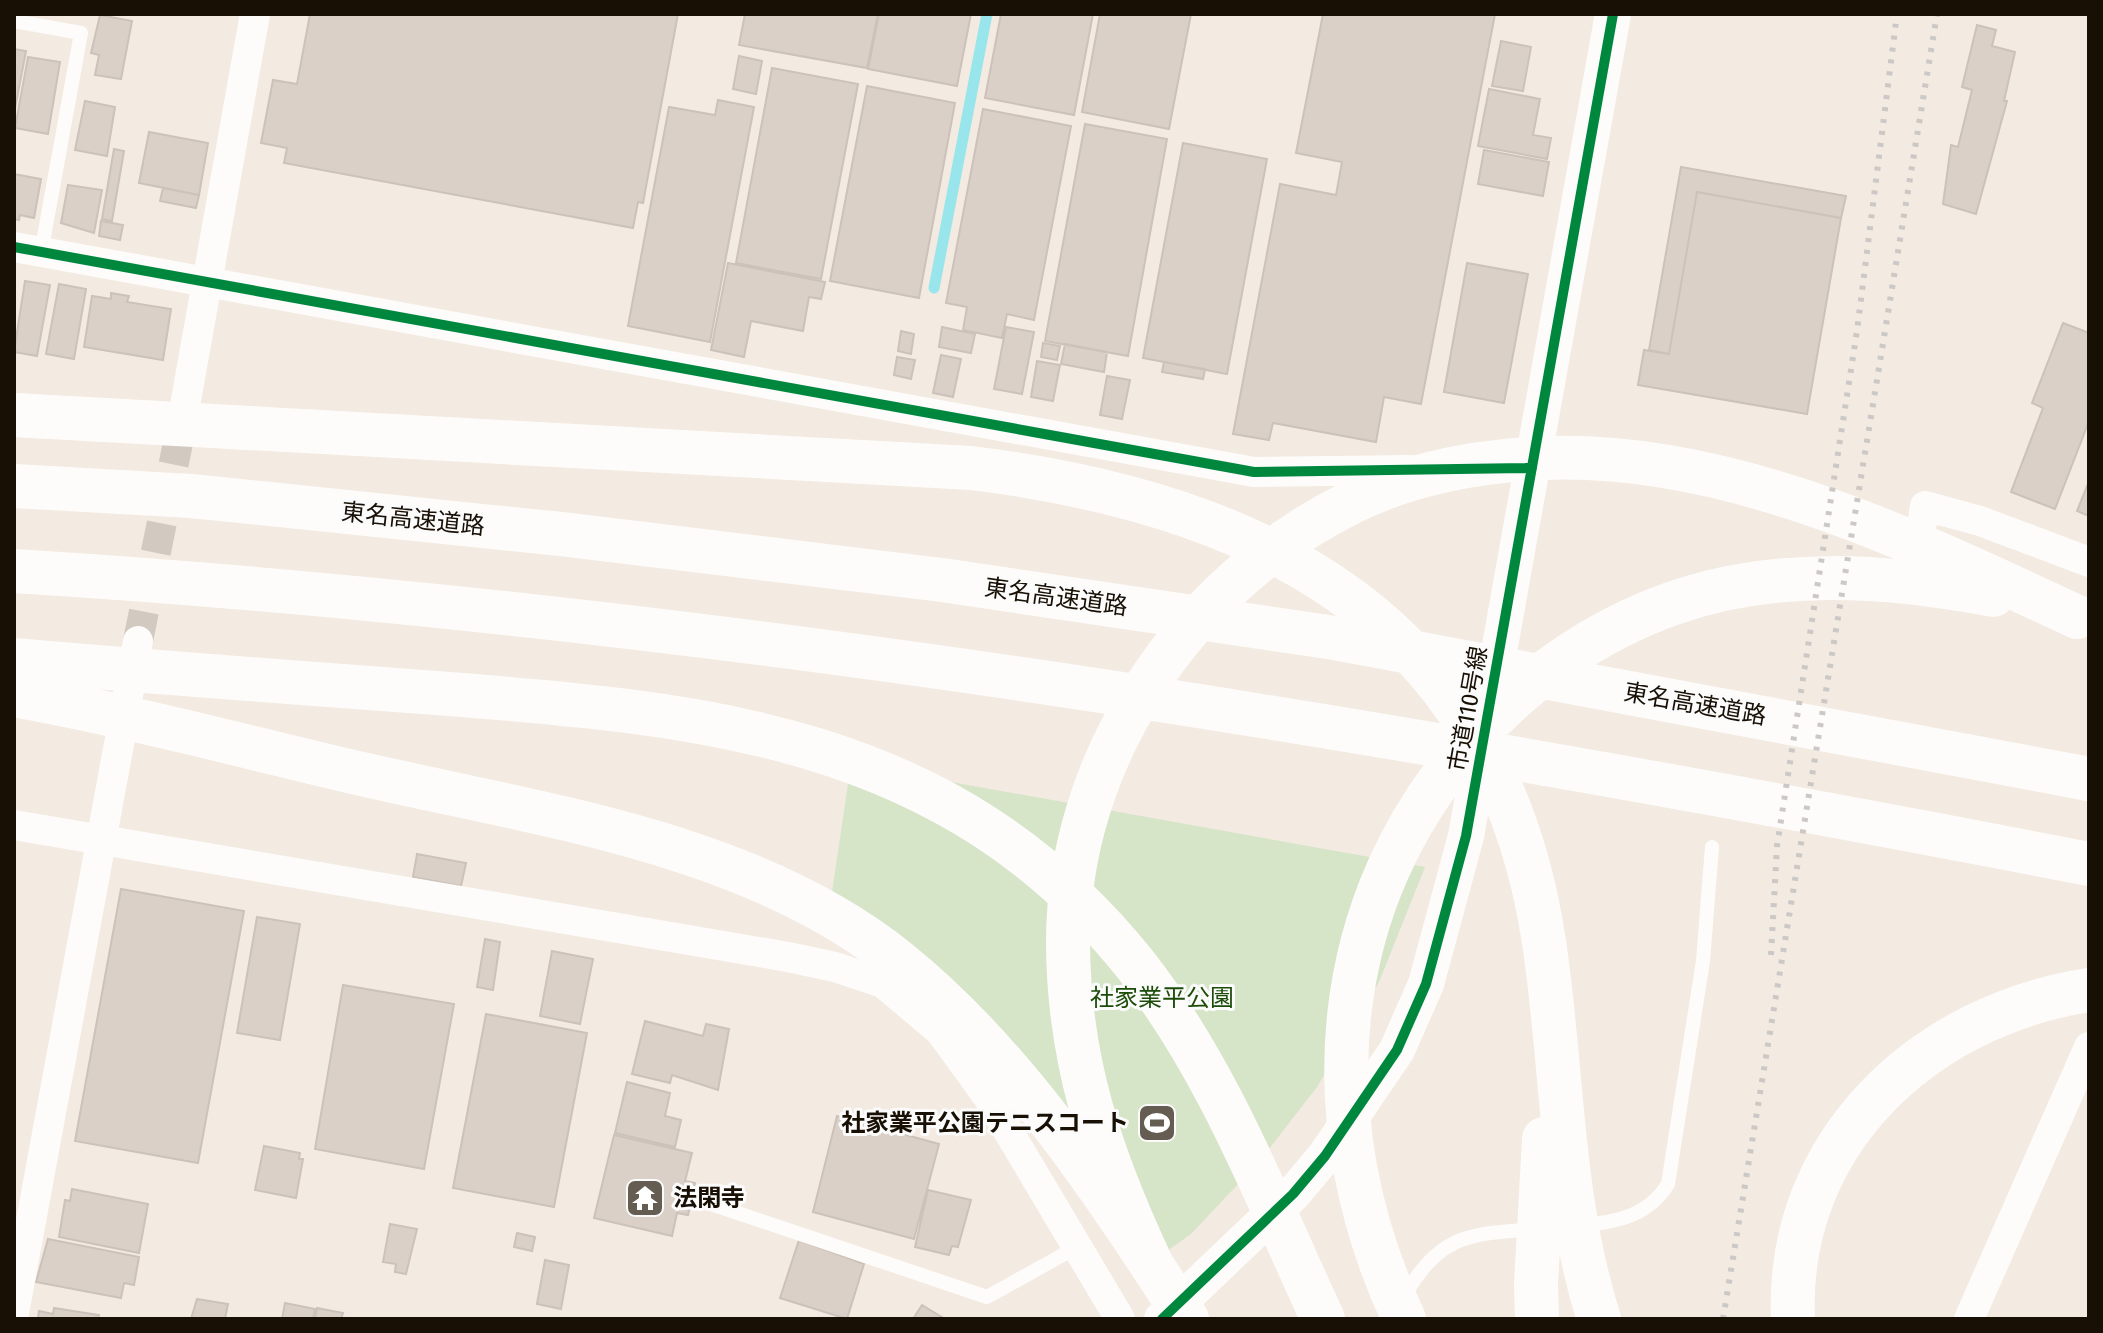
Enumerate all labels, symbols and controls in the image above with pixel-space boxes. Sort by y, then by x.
street label: 東名高速道路 [340,498,486,540]
street label: 東名高速道路 [983,573,1129,621]
street label: 市道110号線 [1443,644,1493,774]
street label: 東名高速道路 [1622,678,1768,730]
park label: 社家業平公園 [1090,984,1234,1012]
sports icon: 社家業平公園テニスコート [1136,1102,1178,1144]
place label: 社家業平公園テニスコート [841,1109,1129,1137]
temple icon: 法閑寺 [624,1177,666,1219]
place label: 法閑寺 [673,1184,745,1212]

